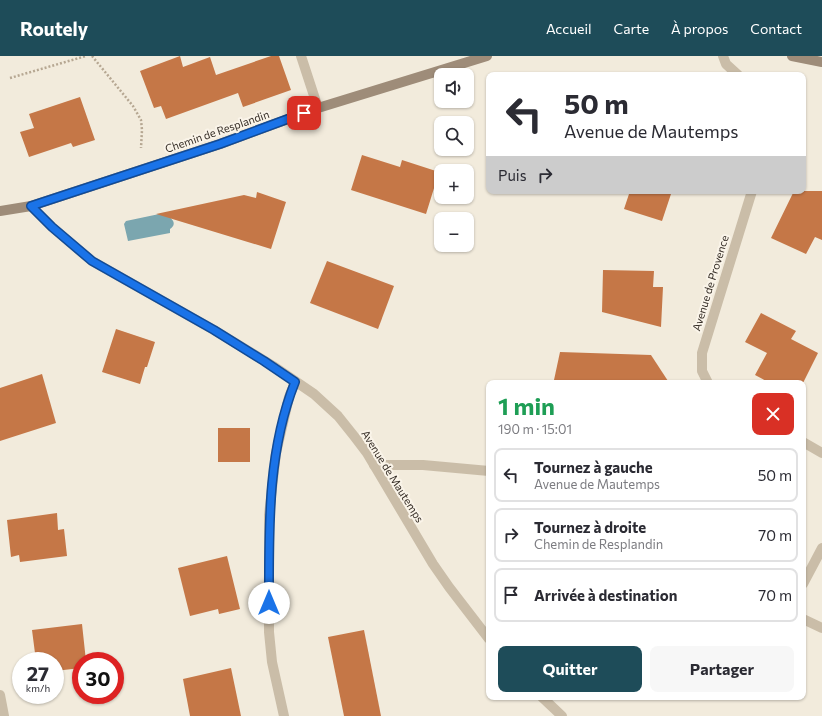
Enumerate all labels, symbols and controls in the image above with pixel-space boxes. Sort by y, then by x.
text: Routely [20,17,88,40]
text: Accueil [546,20,592,37]
text: Carte [614,20,649,37]
text: À propos [671,20,728,37]
text: Contact [750,20,802,37]
map controls [434,68,474,252]
button: sound [434,68,474,108]
text: 50 m [564,86,629,120]
icon: left [498,88,550,140]
pin [287,96,321,130]
icon: arrive [293,102,315,124]
street label: Chemin de Resplandin [163,107,271,155]
button: search [434,116,474,156]
text: Avenue de Mautemps [564,120,738,142]
button: + [434,164,474,204]
icon: right [534,164,556,186]
text: Puis [498,166,526,184]
button: − [434,212,474,252]
street label: Avenue de Provence [689,233,731,332]
text: 1 min [498,391,555,420]
button: close [752,393,794,435]
text: 190 m · 15:01 [498,421,572,437]
street label: Avenue de Mautemps [359,427,427,525]
text: Tournez à gauche [534,458,653,476]
icon: left [500,464,522,486]
text: 50 m [758,466,792,484]
text: Avenue de Mautemps [534,476,660,492]
text: Tournez à droite [534,518,646,536]
icon: right [500,524,522,546]
text: 70 m [758,526,792,544]
text: Chemin de Resplandin [534,536,663,552]
position arrow [248,582,290,624]
icon: arrive [500,584,522,606]
text: Arrivée à destination [534,586,677,604]
text: 70 m [758,586,792,604]
button: Quitter [498,646,642,692]
button: Partager [650,646,794,692]
speed limit sign: 30 [72,652,124,704]
text: 27 [27,661,49,685]
text: km/h [26,682,50,694]

